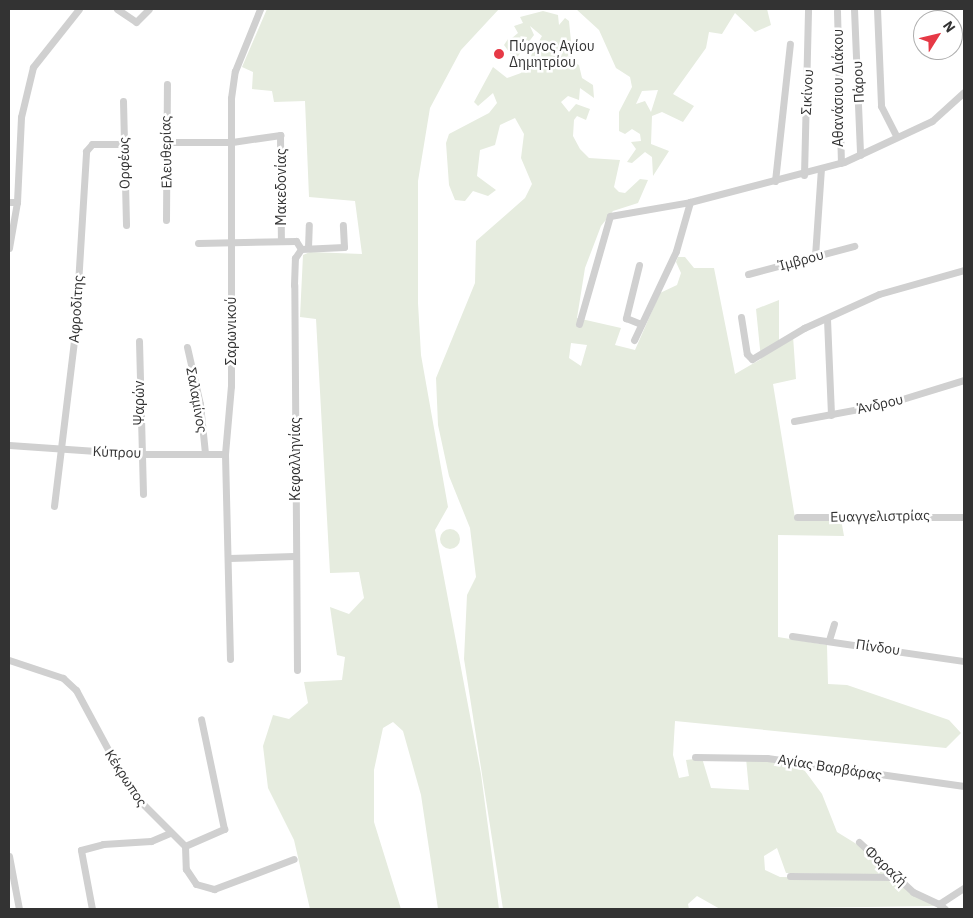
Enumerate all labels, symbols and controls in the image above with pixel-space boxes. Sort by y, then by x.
north arrow [913,10,963,60]
text: N [939,17,960,36]
street label: Αθανάσιου Διάκου [830,29,846,147]
place label: Πύργος Αγίου Δημητρίου [509,38,595,70]
marker: Πύργος Αγίου Δημητρίου [493,48,505,60]
street label: Πάρου [849,60,867,104]
street label: Σικίνου [797,69,817,115]
street label: Ελευθερίας [157,115,175,189]
street label: Ορφέως [115,137,133,189]
street label: Μακεδονίας [273,148,289,226]
street label: Ίμβρου [777,246,825,274]
street label: Αφροδίτης [65,275,87,343]
street label: Σαρωνικού [223,297,239,365]
street label: Σαλαμίνος [183,366,211,434]
street label: Ψαρών [131,381,147,425]
street label: Άνδρου [855,391,905,417]
street label: Κεφαλληνίας [287,417,303,501]
street label: Κύπρου [92,443,142,461]
street label: Ευαγγελιστρίας [830,507,930,525]
street label: Πίνδου [855,636,901,658]
street label: Κέκρωπος [101,746,151,810]
street label: Αγίας Βαρβάρας [777,750,883,784]
street label: Φαραζή [861,842,911,890]

